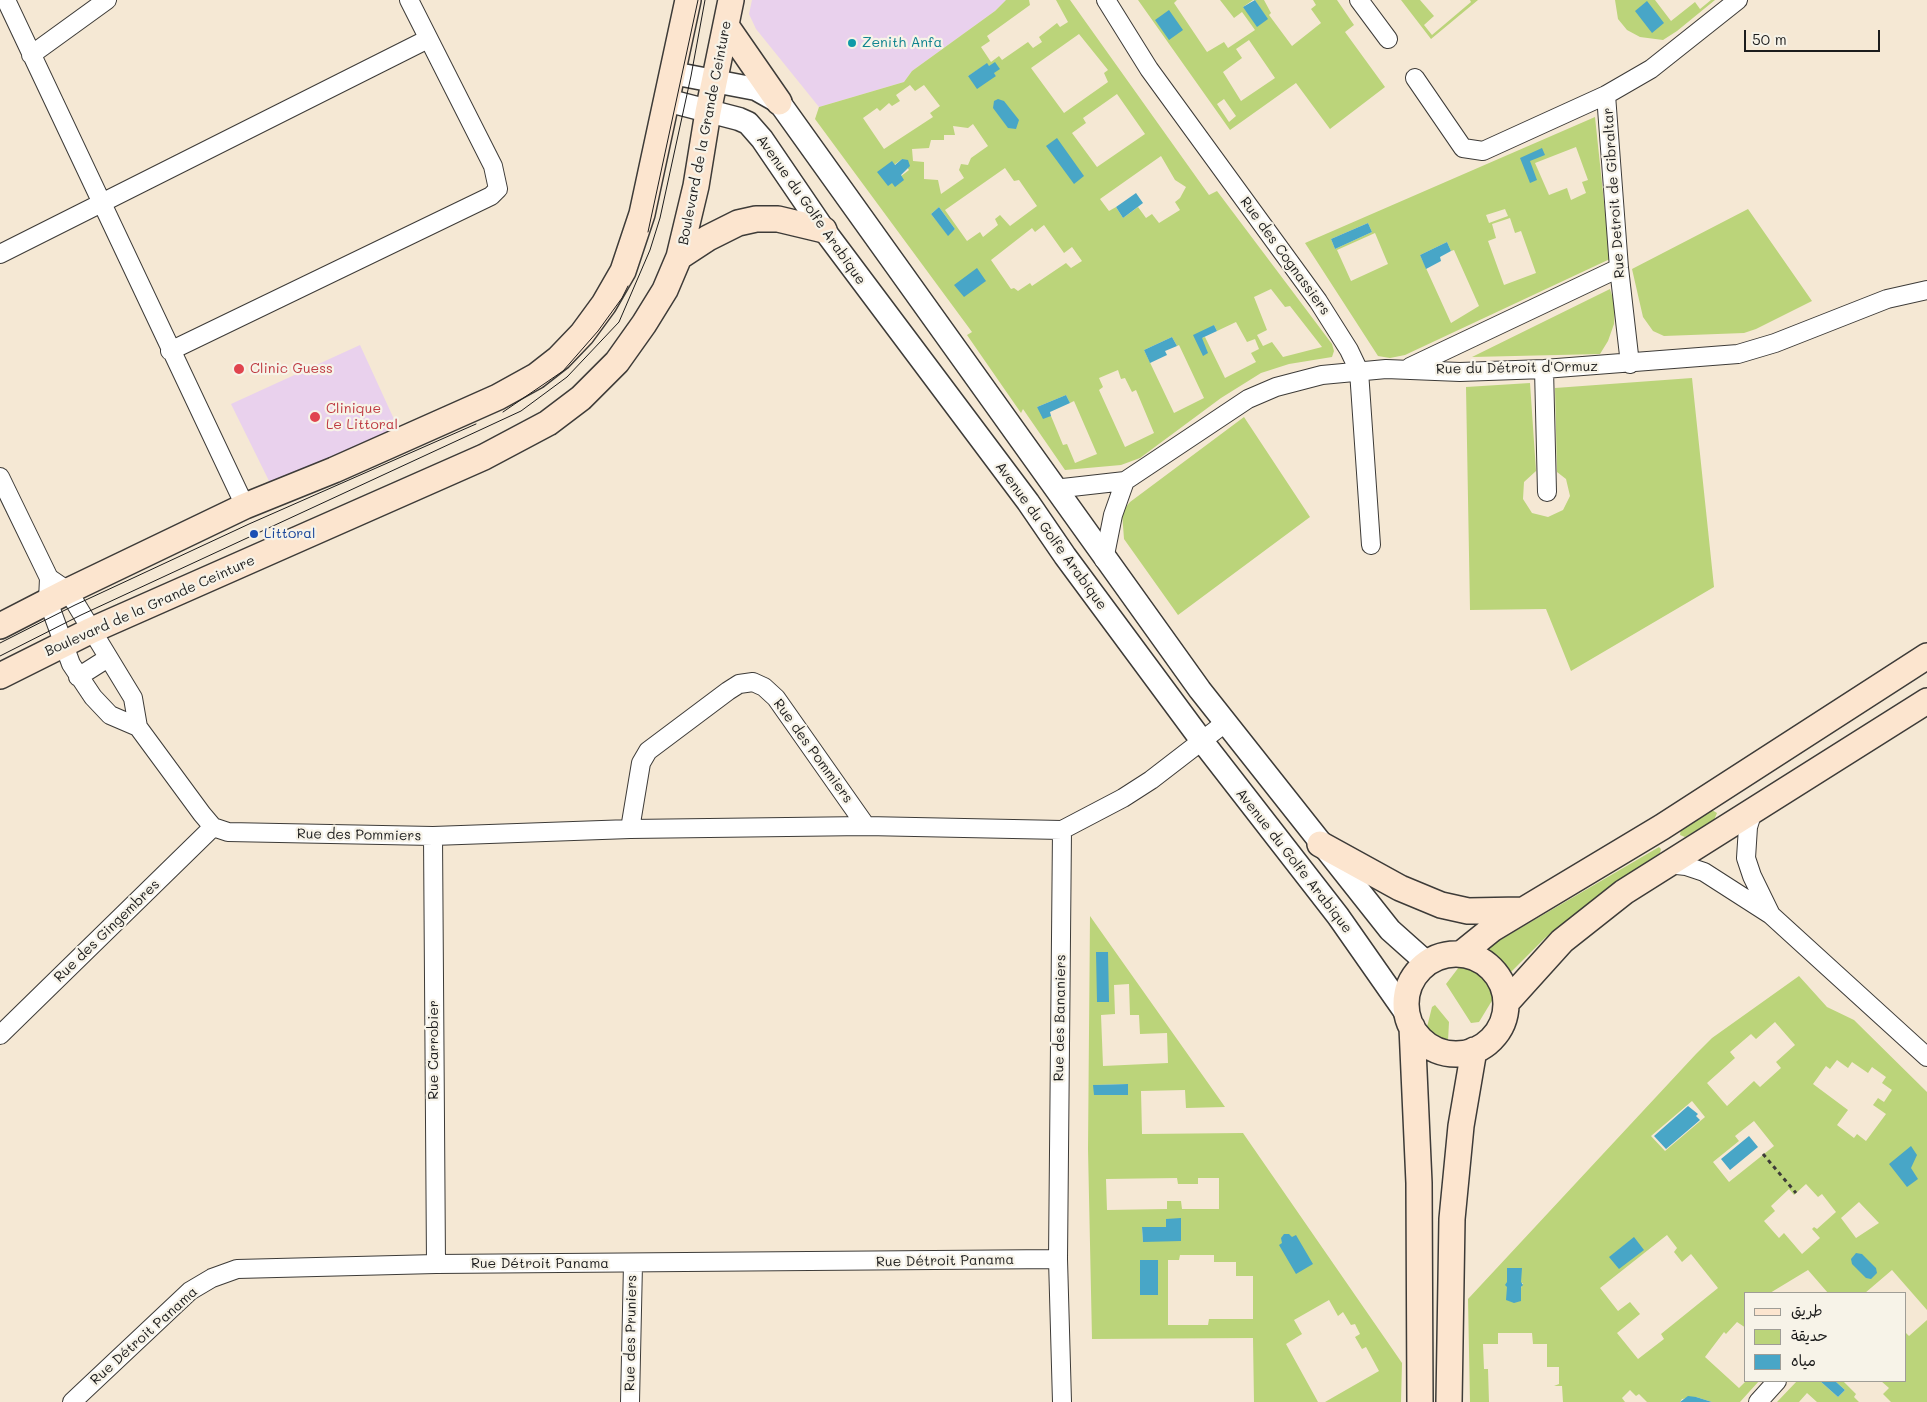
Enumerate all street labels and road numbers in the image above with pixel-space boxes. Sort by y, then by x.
street label: Boulevard de la Grande Ceinture [675,19,735,247]
street label: Rue Detroit de Gibraltar [1600,107,1628,279]
street label: Avenue du Golfe Arabique [753,132,869,288]
street label: Rue des Cognassiers [1237,194,1333,318]
street label: Rue du Détroit d'Ormuz [1436,358,1598,378]
street label: Avenue du Golfe Arabique [992,459,1110,613]
street label: Boulevard de la Grande Ceinture [42,552,258,660]
street label: Rue des Pommiers [770,696,856,806]
street label: Avenue du Golfe Arabique [1232,785,1356,937]
street label: Rue des Pommiers [297,826,421,844]
street label: Rue des Gingembres [51,876,163,986]
street label: Rue des Bananiers [1050,954,1070,1082]
street label: Rue Carrobier [426,1000,442,1100]
street label: Rue Détroit Panama [876,1251,1014,1271]
street label: Rue Détroit Panama [471,1256,609,1272]
street label: Rue des Pruniers [622,1275,640,1391]
street label: Rue Détroit Panama [87,1284,201,1388]

